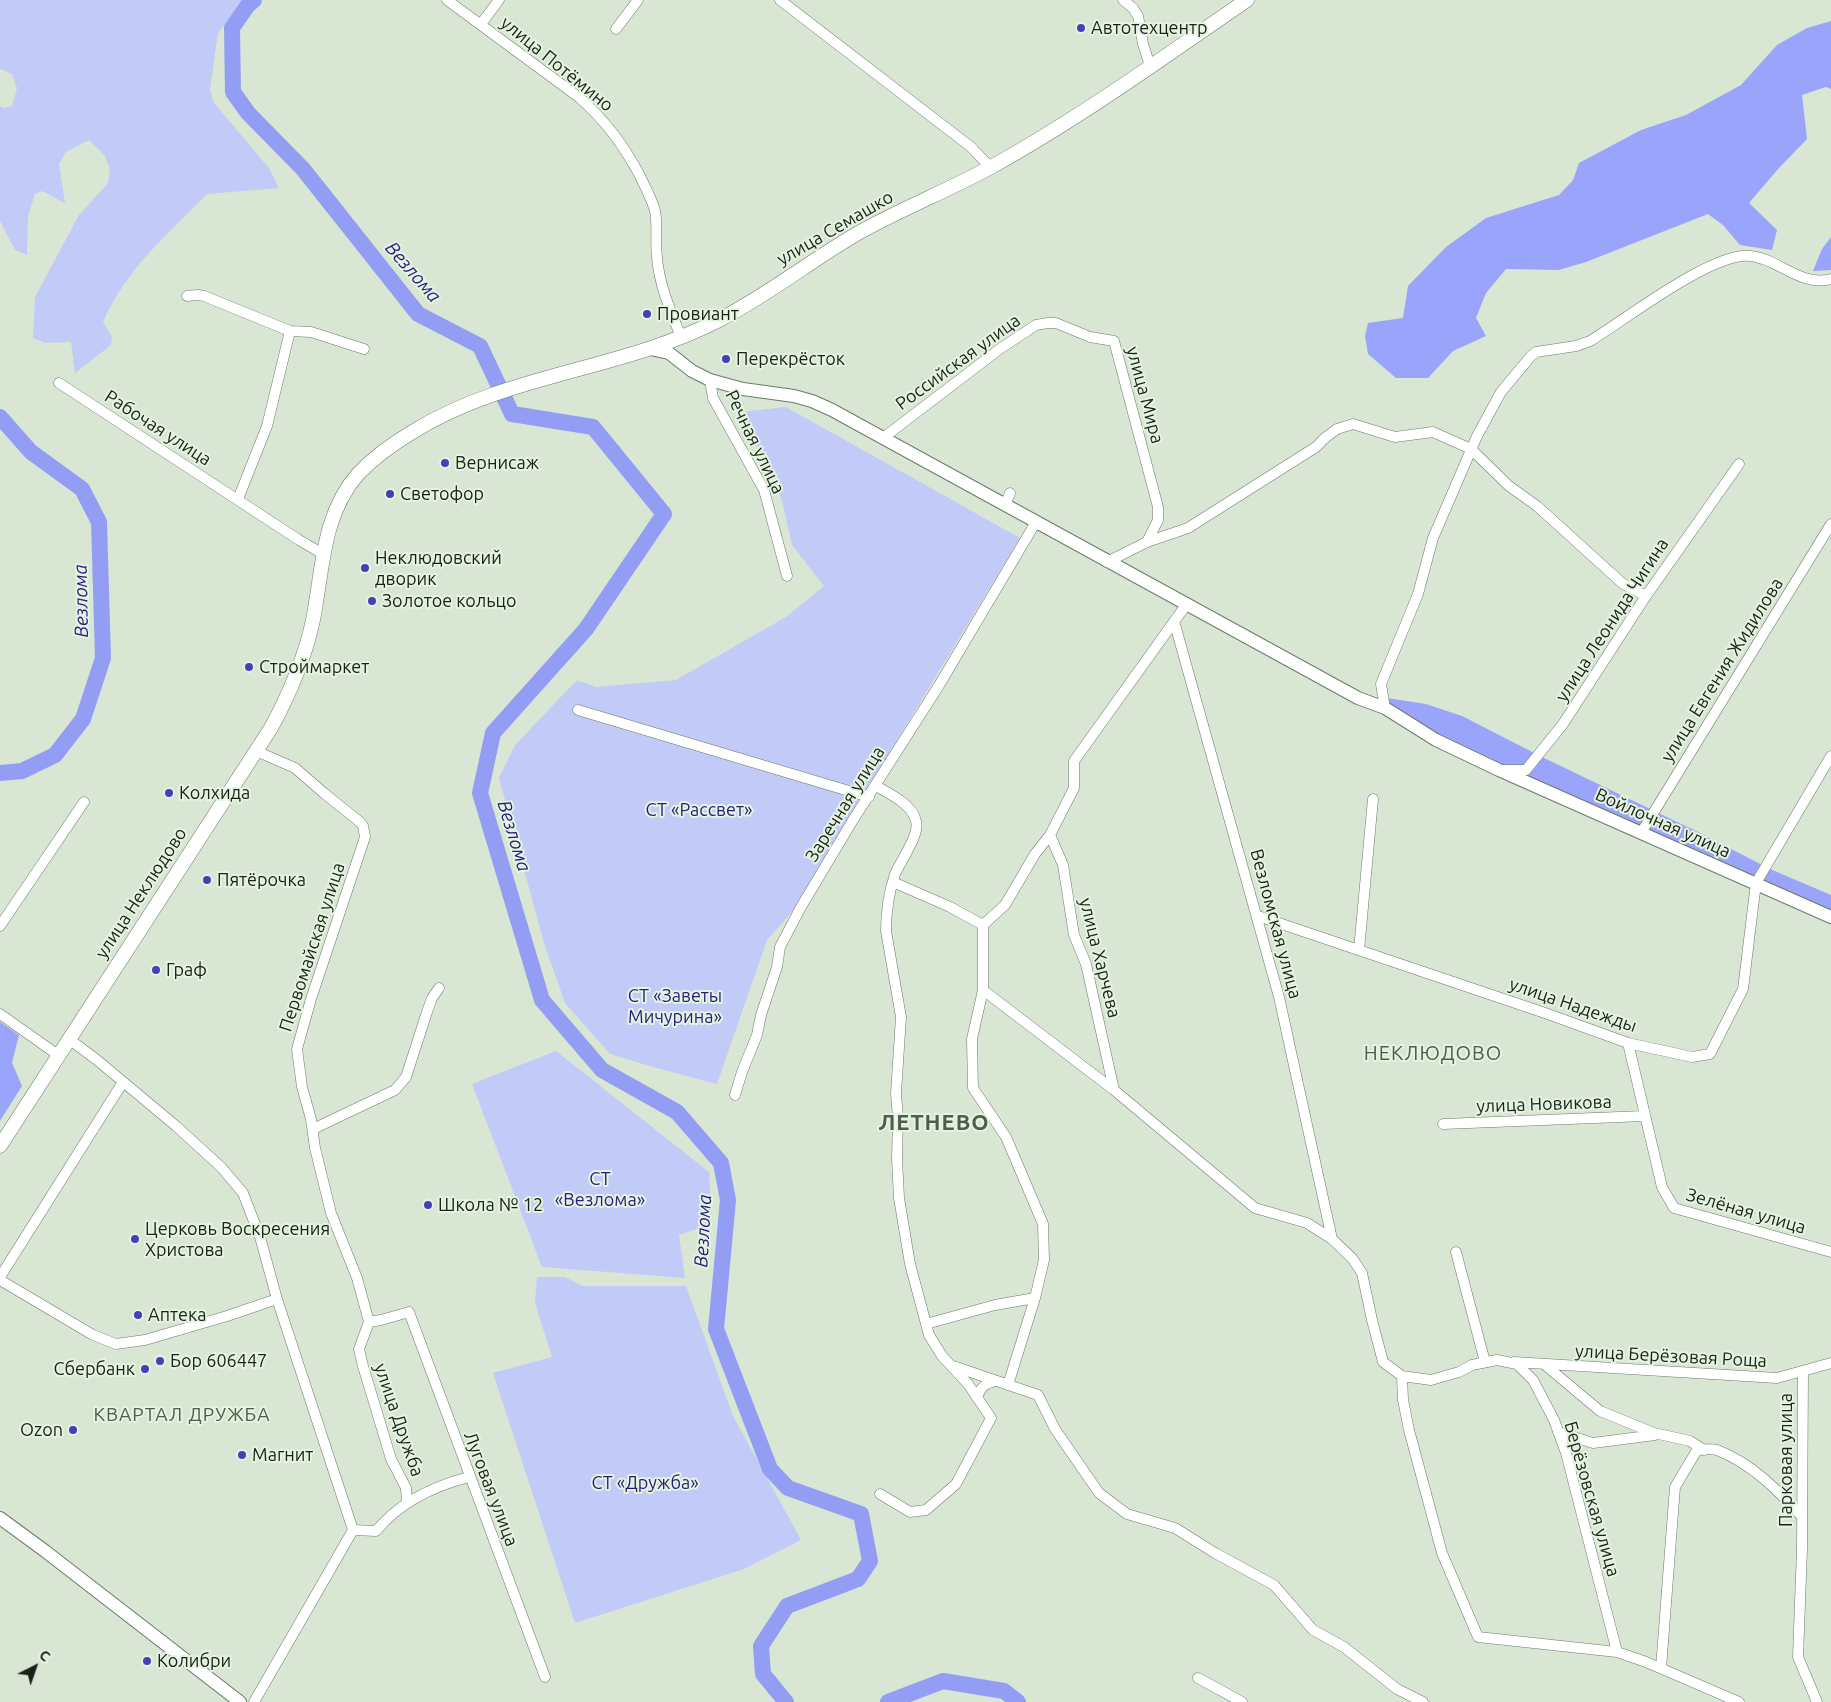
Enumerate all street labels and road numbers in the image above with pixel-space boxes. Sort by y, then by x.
street label: улица Потёмино [496,12,618,116]
street label: улица Семашко [773,186,897,270]
street label: Российская улица [891,309,1025,415]
street label: улица Мира [1122,344,1168,446]
street label: Рабочая улица [101,386,215,470]
street label: Речная улица [721,387,789,497]
street label: улица Леонида Чигина [1551,534,1673,706]
street label: улица Евгения Жидилова [1656,574,1788,766]
street label: Заречная улица [801,742,889,866]
street label: Войлочная улица [1592,783,1734,863]
street label: улица Неклюдово [91,823,191,963]
street label: Везломская улица [1246,847,1306,1001]
street label: Первомайская улица [274,860,350,1034]
street label: улица Харчева [1075,896,1125,1020]
street label: улица Надежды [1506,973,1640,1037]
street label: улица Новикова [1476,1091,1612,1117]
street label: Зелёная улица [1684,1184,1808,1238]
street label: улица Берёзовая Роща [1575,1340,1767,1372]
street label: улица Дружба [370,1361,428,1479]
street label: Парковая улица [1775,1393,1797,1527]
street label: Берёзовская улица [1559,1419,1625,1579]
street label: Луговая улица [459,1429,523,1549]

